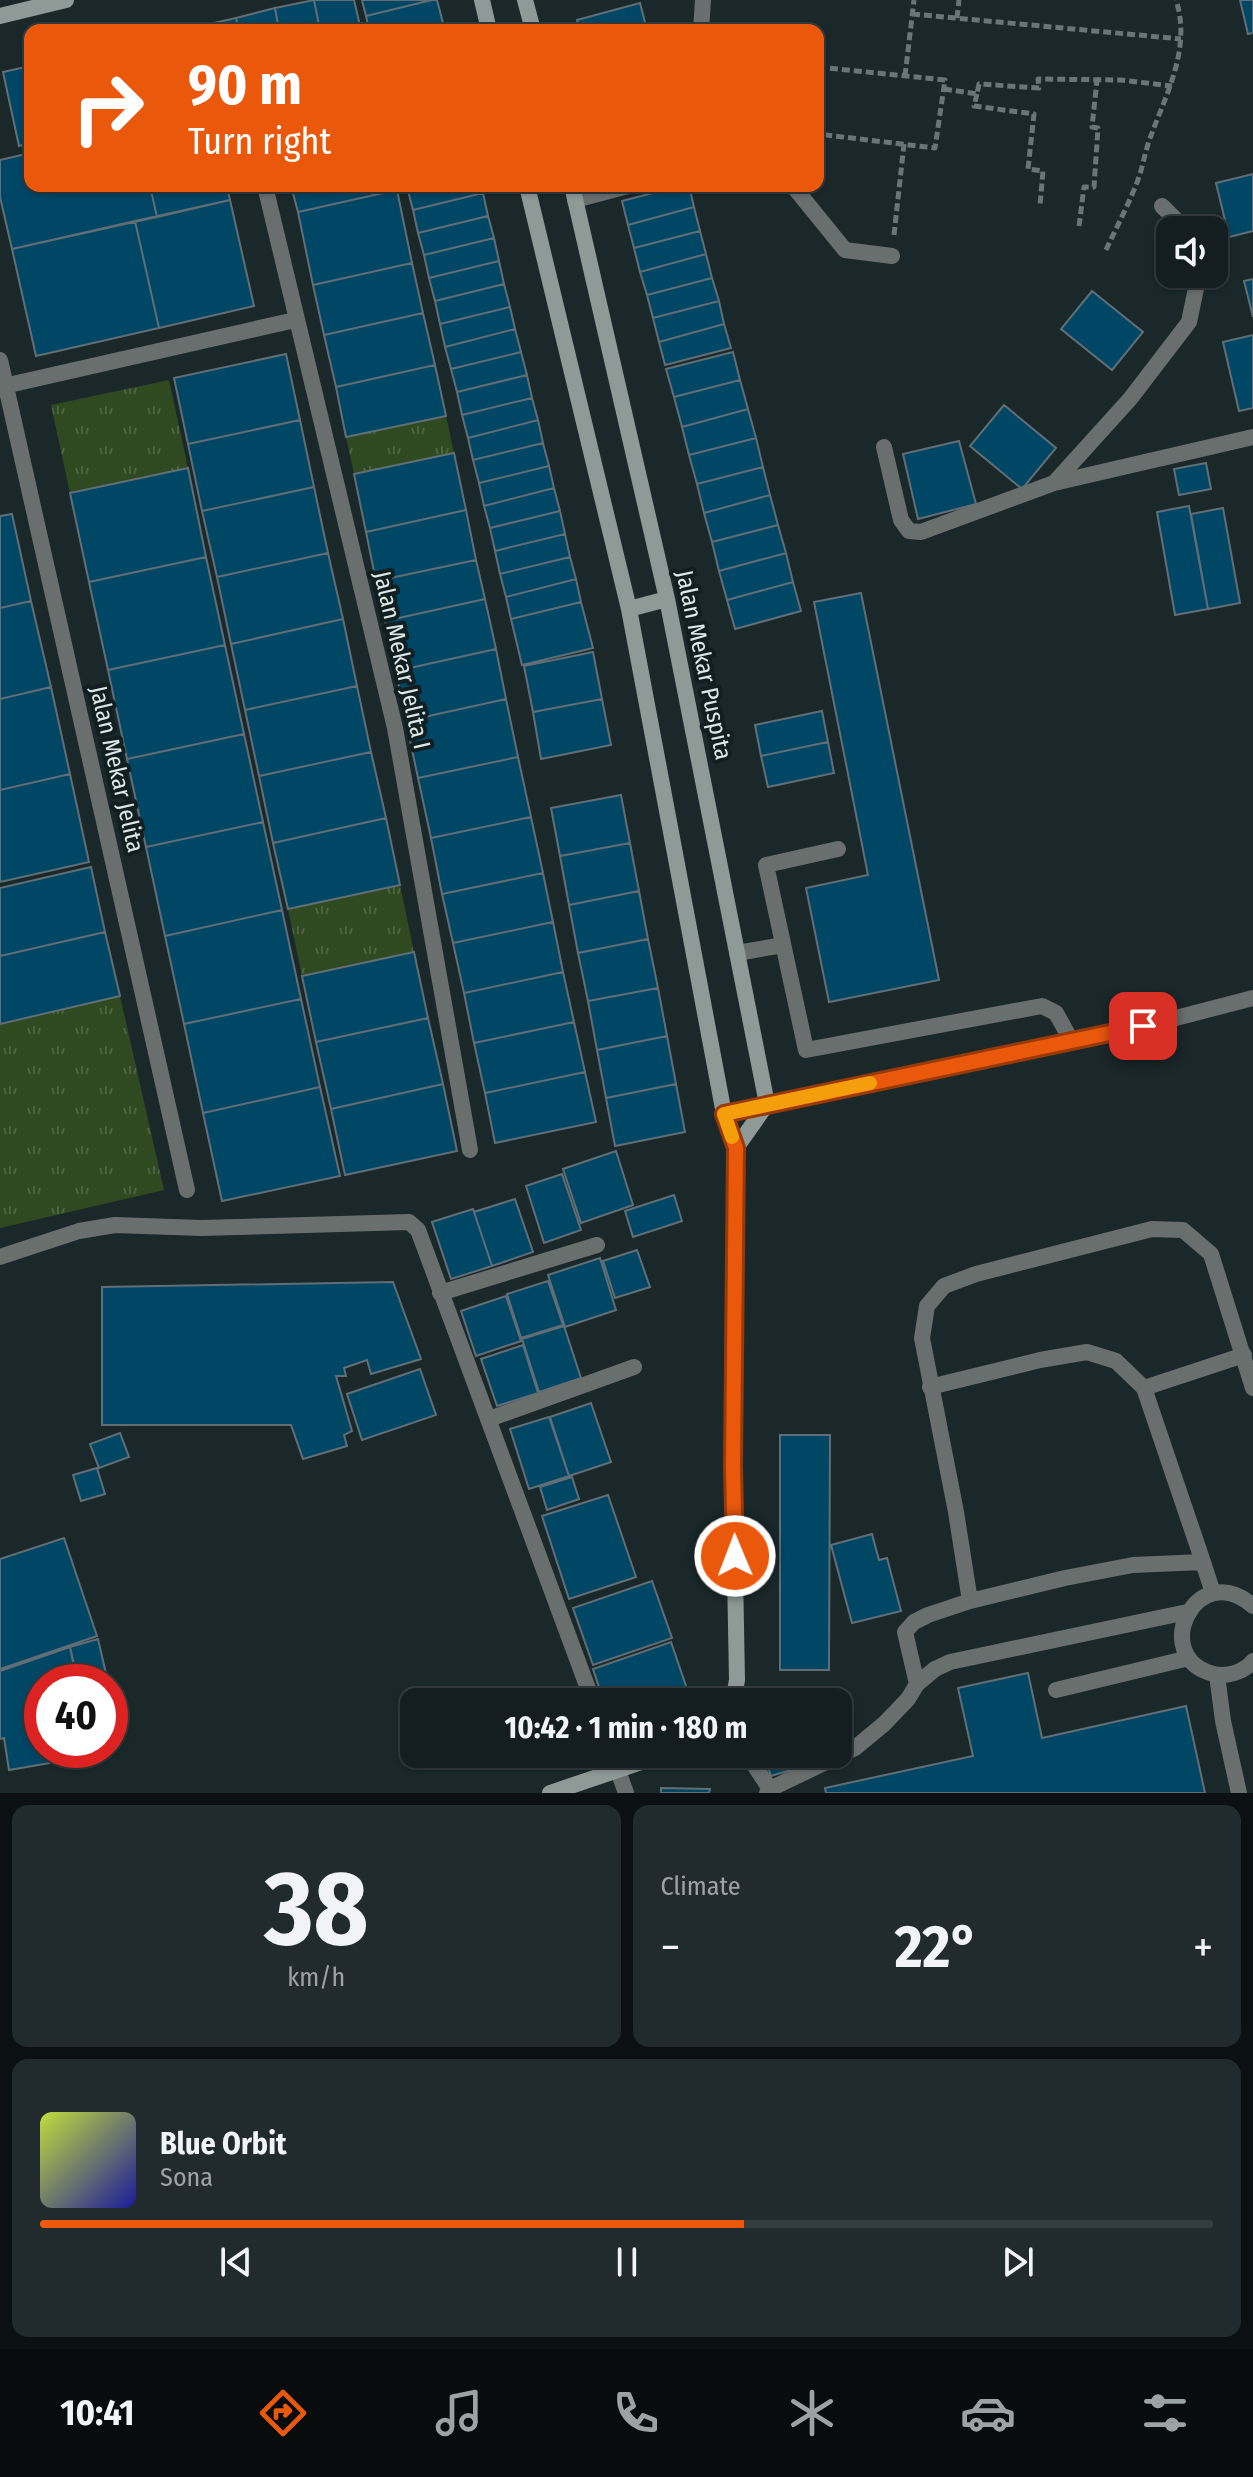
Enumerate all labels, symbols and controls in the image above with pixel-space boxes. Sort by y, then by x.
text: 90 m [188,52,302,119]
icon: right [56,56,160,160]
text: Turn right [188,120,331,164]
map controls [1156,216,1228,288]
button: sound [1156,216,1228,288]
street label: Jalan Mekar Jelita I [368,568,436,752]
street label: Jalan Mekar Puspita [670,568,738,762]
street label: Jalan Mekar Jelita [84,683,150,855]
pin [1109,992,1177,1060]
icon: arrive [1121,1004,1165,1048]
position arrow [693,1514,777,1598]
speed limit sign: 40 [24,1664,128,1768]
text: 10:42 · 1 min · 180 m [505,1710,747,1746]
text: 38 [264,1847,368,1972]
text: Climate [661,1871,741,1902]
text: 22° [895,1911,978,1983]
text: − [661,1921,680,1974]
text: + [1193,1921,1213,1974]
text: km/h [287,1962,345,1993]
text: Blue Orbit [160,2126,286,2162]
text: Sona [160,2162,213,2193]
icon: previous [214,2240,258,2284]
icon: pause [605,2240,649,2284]
icon: next [996,2240,1040,2284]
icon: directions [255,2385,311,2441]
icon: music [431,2385,487,2441]
icon: phone [608,2385,664,2441]
icon: climate [784,2385,840,2441]
icon: car [960,2385,1016,2441]
icon: filters [1137,2385,1193,2441]
text: 10:41 [60,2391,134,2435]

